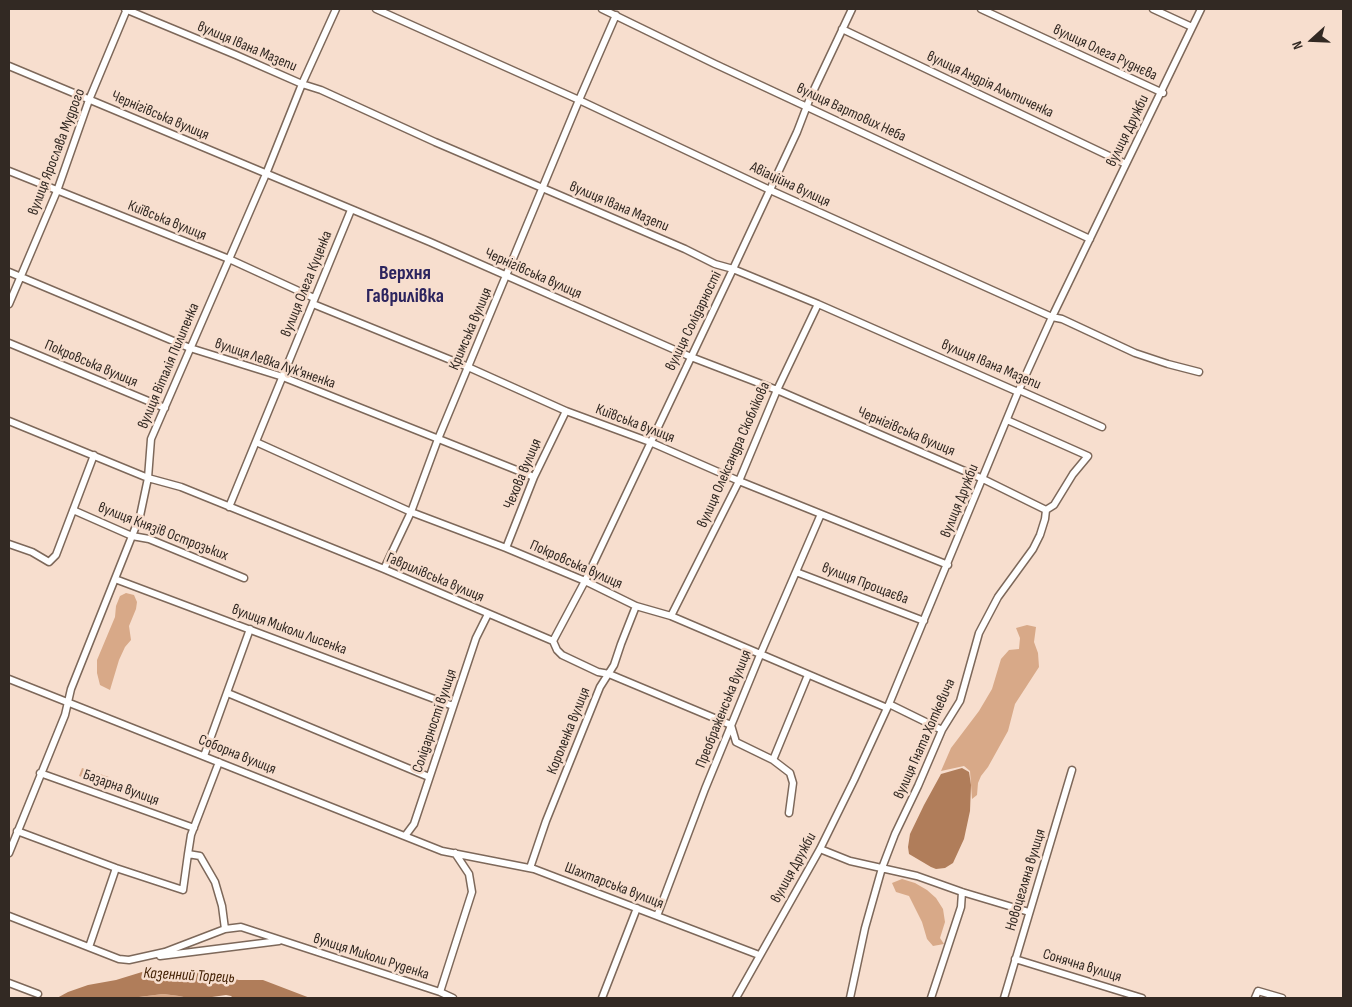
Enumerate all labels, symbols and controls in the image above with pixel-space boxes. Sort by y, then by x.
north arrow [1287,15,1337,65]
street label: вулиця Івана Мазепи [195,18,299,76]
street label: вулиця Олега Руднєва [1050,21,1160,85]
text: N [1288,39,1307,52]
street label: вулиця Андрія Альтиченка [924,48,1056,122]
street label: вулиця Вартових Неба [793,80,909,146]
street label: вулиця Ярослава Мудрого [25,86,89,218]
street label: Чернігівська вулиця [108,87,212,145]
street label: вулиця Дружби [1103,92,1153,170]
street label: Авіаційна вулиця [747,159,833,211]
street label: вулиця Івана Мазепи [567,178,671,236]
street label: Київська вулиця [125,197,209,245]
street label: вулиця Олега Куценка [278,228,336,340]
street label: Чернігівська вулиця [482,245,584,303]
district label: Верхня Гаврилівка [366,262,444,309]
street label: вулиця Солідарності [662,268,726,374]
street label: Кримська вулиця [446,285,496,373]
street label: вулиця Віталія Пилипенка [134,301,204,431]
street label: вулиця Левка Лук'яненка [212,335,338,393]
street label: Покровська вулиця [42,336,140,392]
street label: вулиця Івана Мазепи [939,336,1043,394]
street label: вулиця Олександра Скоблікова [694,379,774,531]
street label: Київська вулиця [593,401,677,447]
street label: Чернігівська вулиця [854,403,958,461]
street label: Чехова вулиця [500,436,546,512]
street label: вулиця Дружби [937,462,983,540]
street label: вулиця Князів Острозьких [95,499,231,565]
street label: Покровська вулиця [527,537,625,593]
street label: Гаврилівська вулиця [383,549,487,607]
street label: вулиця Прощаєва [819,559,911,609]
street label: вулиця Миколи Лисенка [229,601,349,659]
street label: Преображенська вулиця [692,647,756,771]
street label: Солідарності вулиця [409,667,461,775]
street label: вулиця Гната Хоткевича [890,676,960,802]
street label: Короленка вулиця [543,685,595,777]
street label: Соборна вулиця [196,731,278,779]
street label: Базарна вулиця [81,766,161,810]
street label: Новоцегляна вулиця [1002,827,1050,933]
street label: вулиця Дружби [767,830,821,906]
street label: Шахтарська вулиця [562,859,666,913]
street label: вулиця Миколи Руденка [311,930,431,984]
street label: Сонячна вулиця [1040,945,1124,987]
water label: Казенний Торець [143,964,235,988]

